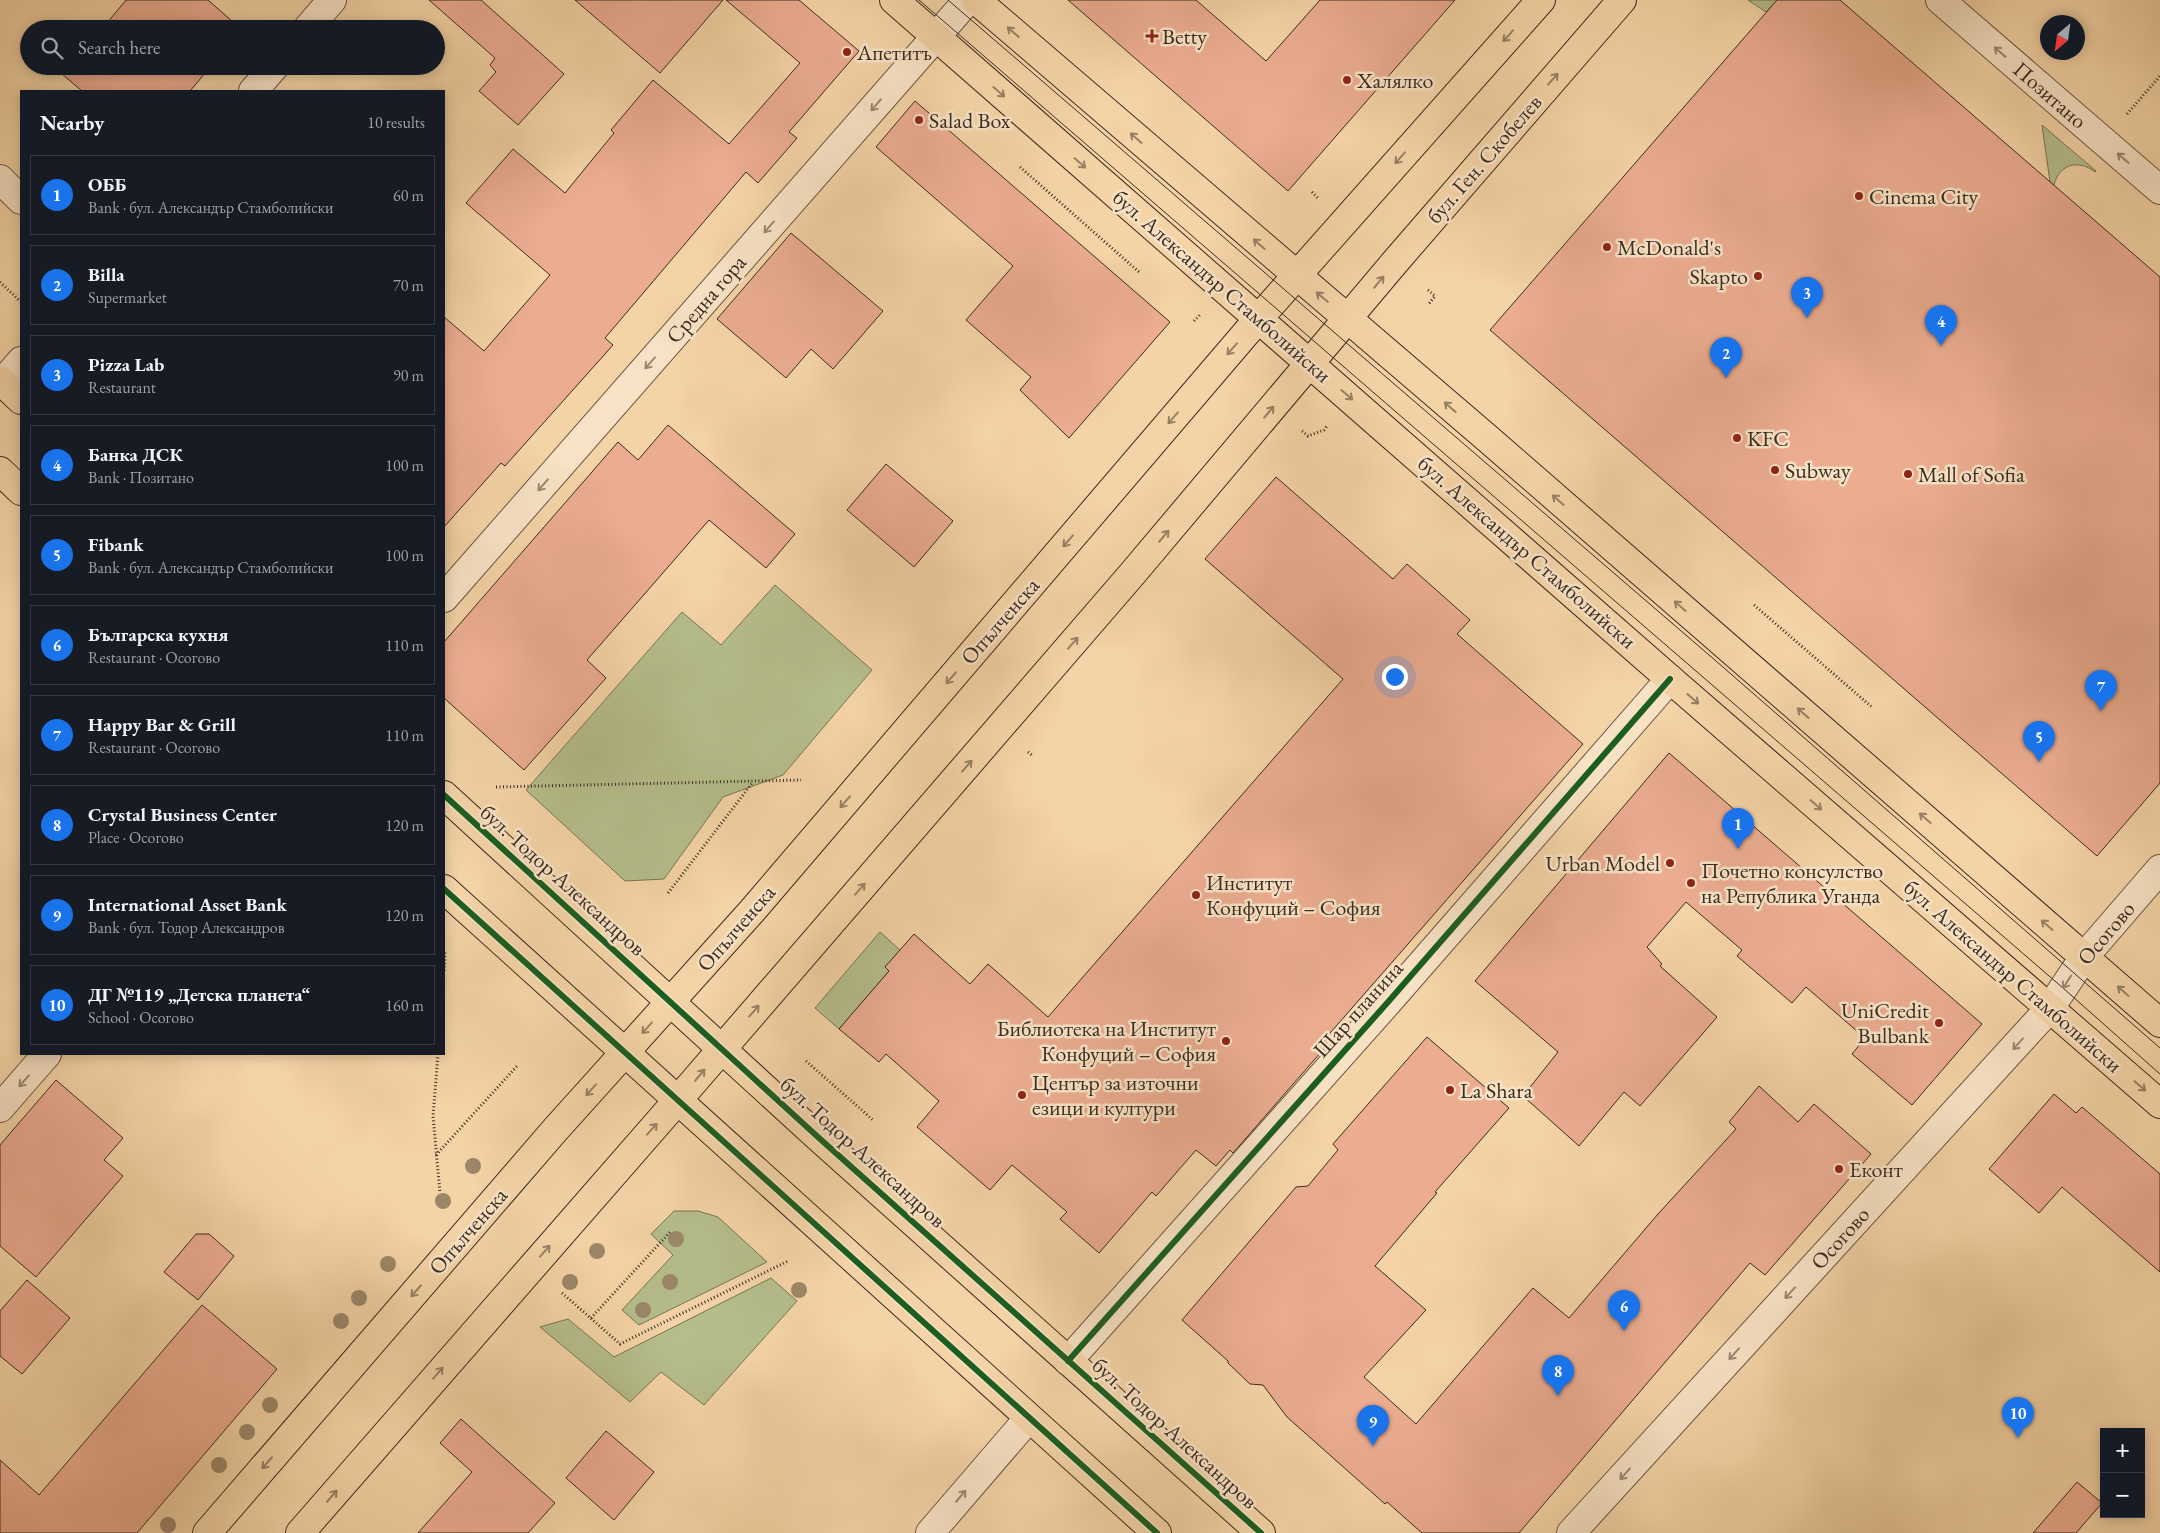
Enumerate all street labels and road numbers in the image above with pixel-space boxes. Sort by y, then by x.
street label: Позитано [2007,55,2093,135]
street label: бул. Ген. Скобелев [1420,88,1548,230]
street label: бул. Александър Стамболийски [1107,183,1338,389]
street label: Средна гора [659,248,753,350]
street label: бул. Александър Стамболийски [1412,449,1643,655]
street label: Опълченска [954,571,1046,671]
street label: бул. Тодор Александров [474,798,652,962]
street label: бул. Александър Стамболийски [1898,873,2129,1079]
street label: Опълченска [690,878,782,978]
street label: Осогово [2071,895,2141,971]
street label: Шар планина [1307,954,1409,1064]
street label: бул. Тодор Александров [774,1070,952,1234]
street label: Опълченска [422,1181,514,1281]
street label: Осогово [1804,1200,1876,1276]
street label: бул. Тодор Александров [1086,1351,1264,1515]

